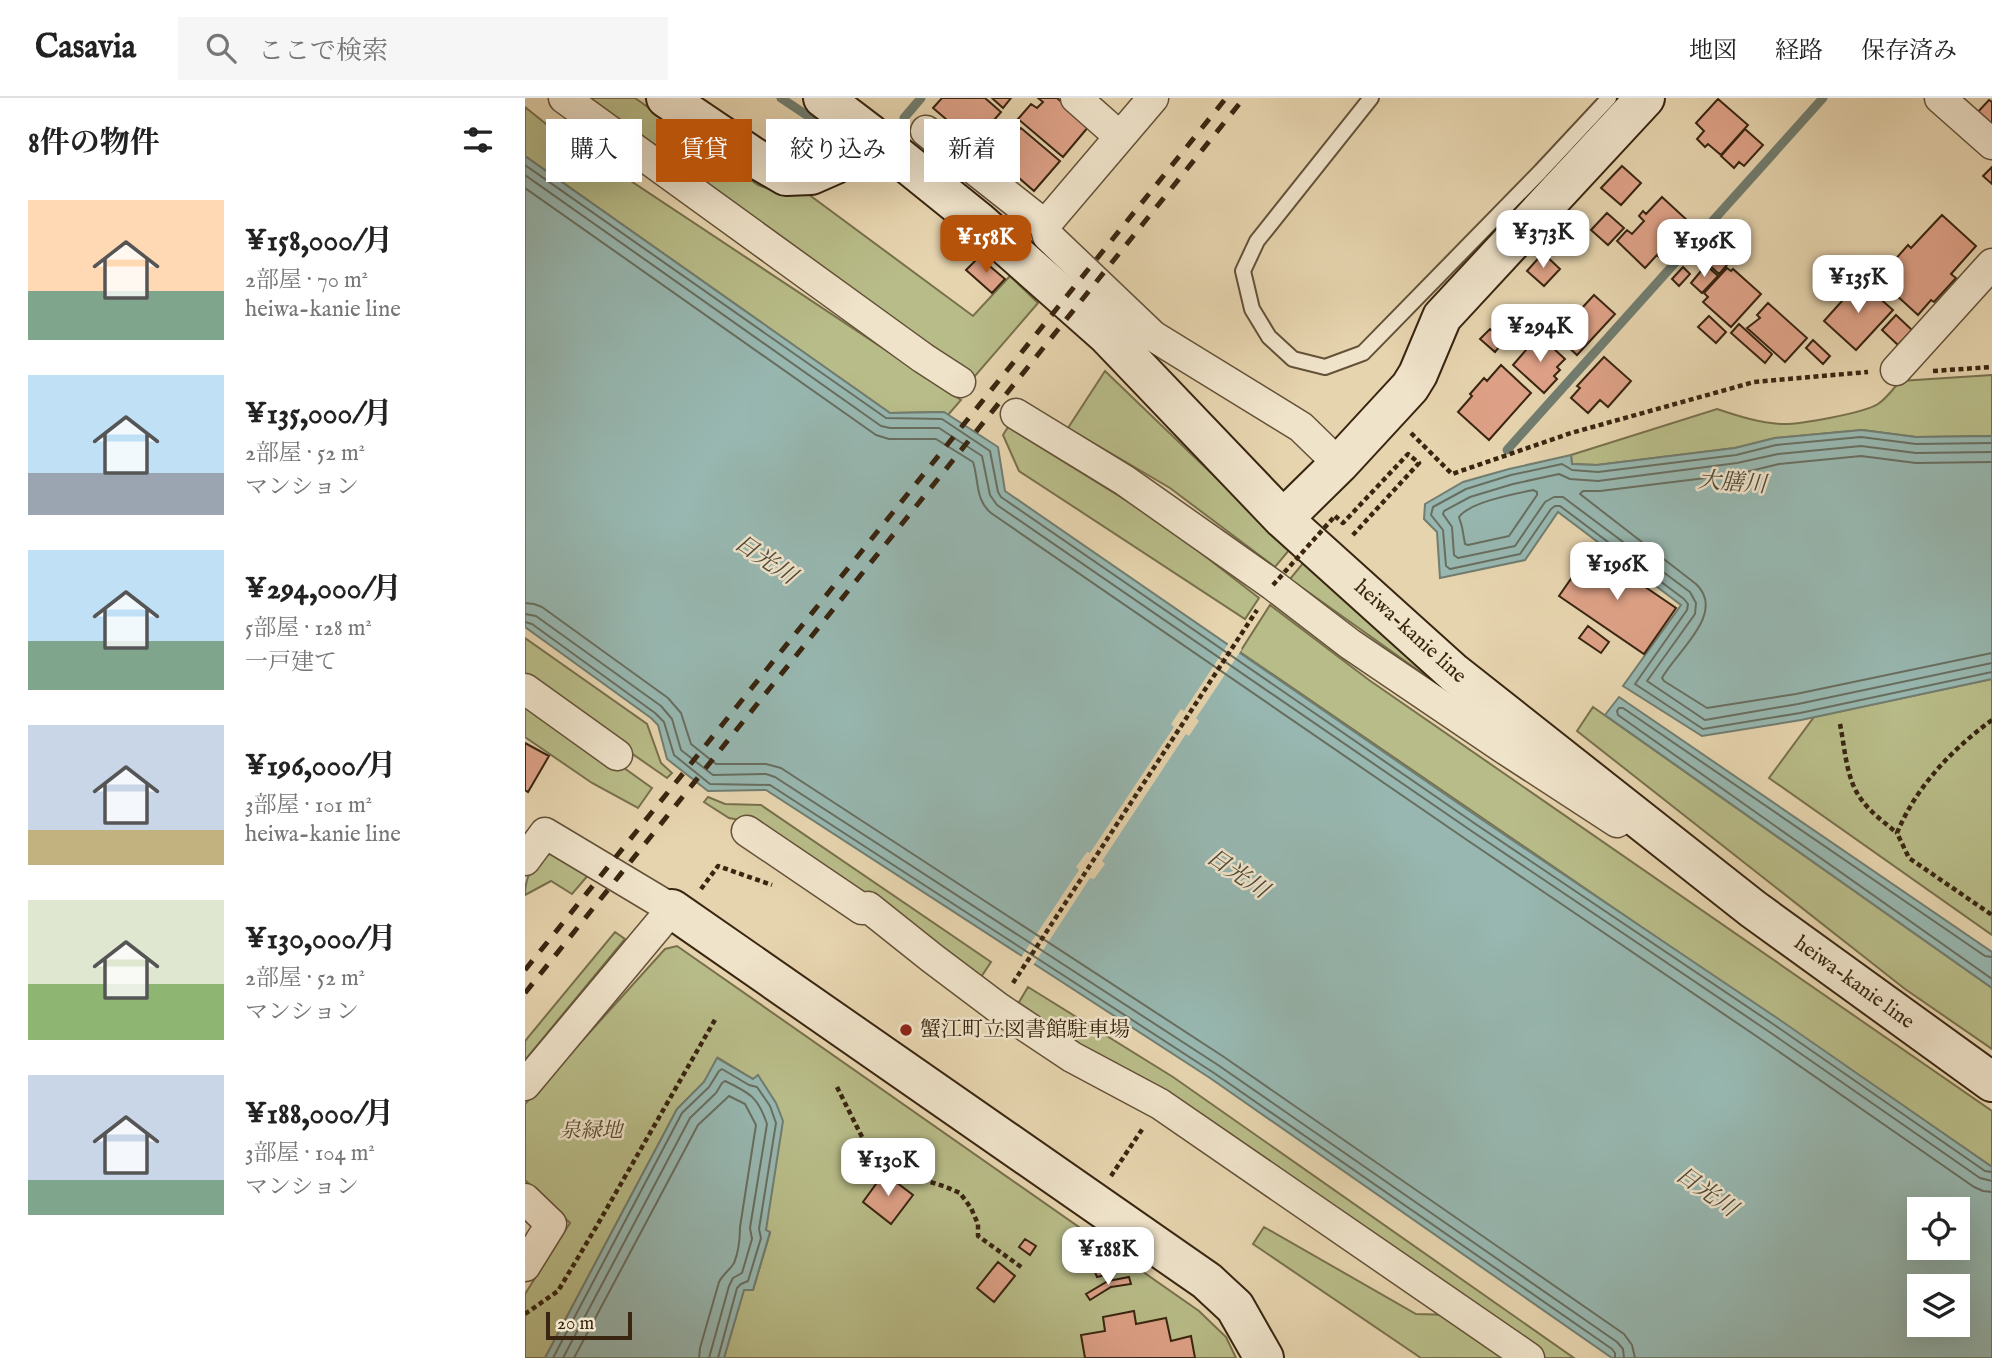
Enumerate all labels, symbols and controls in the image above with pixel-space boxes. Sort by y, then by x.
search box [178,17,668,80]
text: Casavia [35,27,136,69]
icon: search [202,29,240,67]
text: ここで検索 [258,35,388,68]
text: 地図 [1689,36,1737,67]
text: 経路 [1775,36,1823,67]
text: 保存済み [1861,36,1957,67]
chip: 購入 [546,119,642,182]
chip: 賃貸 [656,119,752,182]
chip: 絞り込み [766,119,910,182]
chip: 新着 [924,119,1020,182]
icon: filters [459,121,497,159]
text: 8件の物件 [28,125,160,163]
pin: ¥373K [1494,211,1592,270]
pin: ¥158K [937,216,1035,275]
text: ¥373K [1512,218,1574,247]
pin: ¥196K [1655,220,1753,279]
text: ¥158,000/月 [245,223,393,261]
text: ¥158K [956,223,1016,252]
text: ¥196K [1673,227,1735,256]
icon: home [84,228,168,312]
pin: ¥135K [1809,256,1907,315]
text: ¥135K [1829,263,1887,292]
text: 2部屋 · 70 m² [245,266,368,295]
text: heiwa-kanie line [245,295,401,324]
pin: ¥294K [1491,304,1589,364]
text: ¥294K [1507,312,1573,341]
text: ¥135,000/月 [245,396,393,434]
icon: home [84,403,168,487]
text: 2部屋 · 52 m² [245,439,365,468]
water label: 大膳川 [1697,466,1770,500]
text: マンション [245,473,359,502]
water label: 日光川 [728,529,804,593]
pin: ¥196K [1568,542,1666,602]
text: ¥196K [1586,550,1648,579]
text: ¥294,000/月 [245,571,402,609]
street label: heiwa-kanie line [1348,574,1472,690]
icon: home [84,578,168,662]
text: 5部屋 · 128 m² [245,614,372,643]
text: 一戸建て [245,648,337,677]
text: ¥196,000/月 [245,748,396,786]
icon: home [84,753,168,837]
text: 3部屋 · 101 m² [245,791,372,820]
text: heiwa-kanie line [245,820,401,849]
water label: 日光川 [1200,843,1276,907]
text: ¥130,000/月 [245,921,396,959]
icon: home [84,928,168,1012]
street label: heiwa-kanie line [1789,930,1920,1036]
text: 2部屋 · 52 m² [245,964,365,993]
text: マンション [245,998,359,1027]
place label: 蟹江町立図書館駐車場 [920,1017,1130,1044]
marker: 蟹江町立図書館駐車場 [898,1022,914,1038]
text: ¥188,000/月 [245,1096,394,1134]
icon: home [84,1103,168,1187]
park label: 泉緑地 [560,1118,624,1145]
pin: ¥130K [839,1138,937,1198]
text: 3部屋 · 104 m² [245,1139,375,1168]
text: ¥130K [857,1146,919,1175]
water label: 日光川 [1669,1160,1745,1225]
text: マンション [245,1173,359,1202]
map controls [1907,1197,1970,1337]
button: locate [1907,1197,1970,1260]
pin: ¥188K [1059,1228,1157,1287]
text: ¥188K [1078,1235,1138,1264]
button: layers [1907,1274,1970,1337]
scale bar [546,1309,632,1341]
text: 20 m [557,1312,594,1336]

